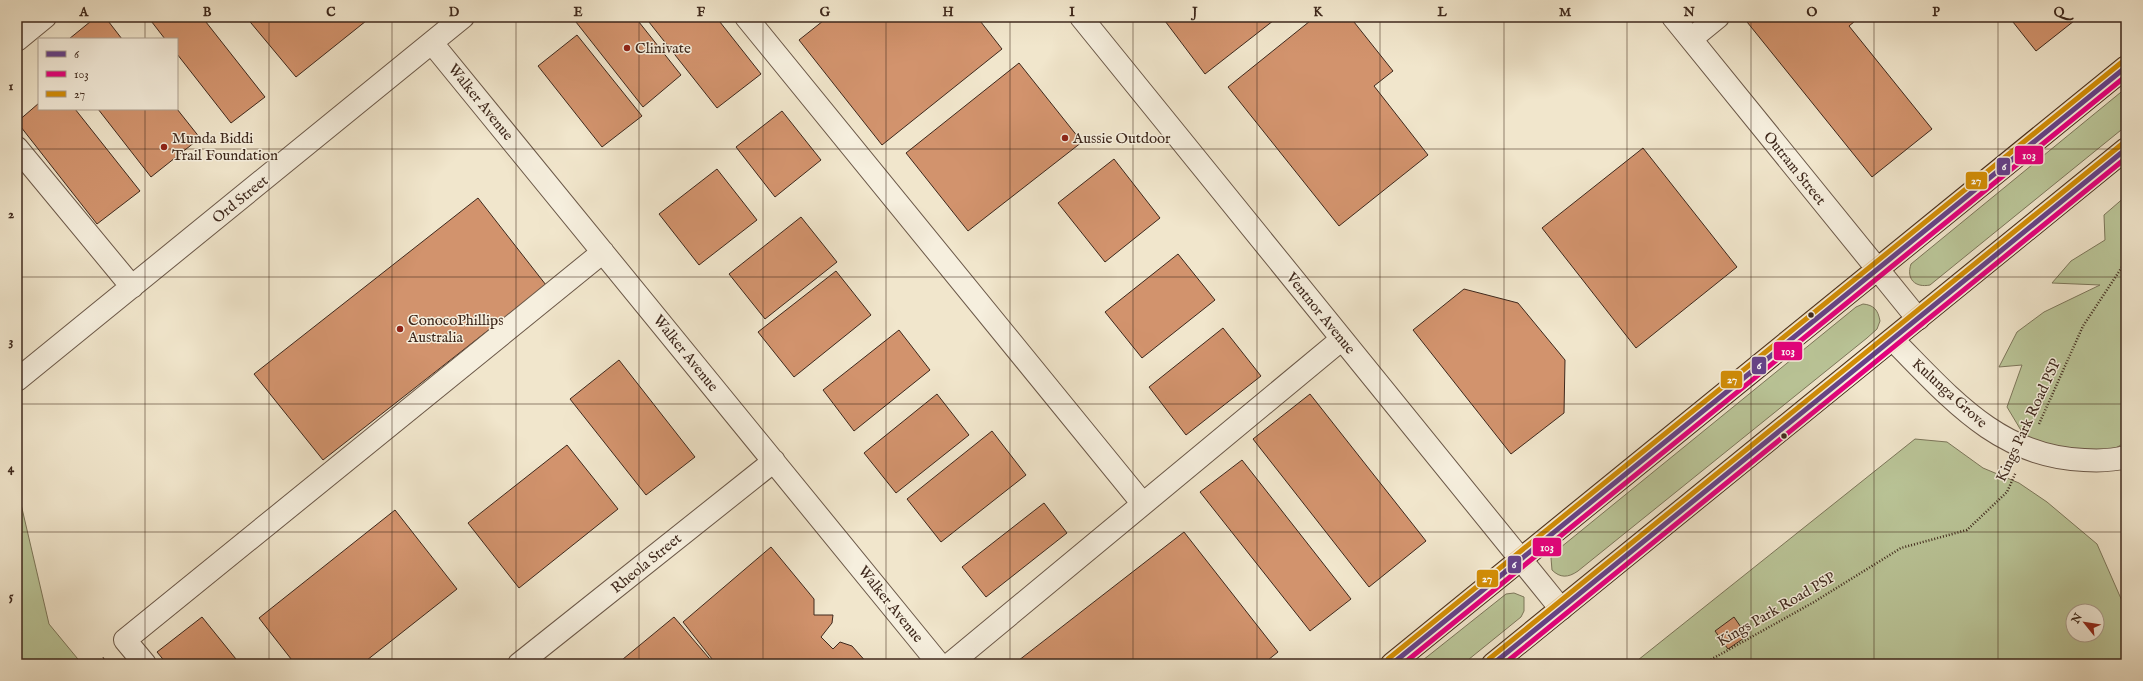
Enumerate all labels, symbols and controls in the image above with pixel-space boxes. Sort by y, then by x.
text: A [79,4,90,21]
text: B [203,4,212,21]
text: C [326,4,336,21]
text: D [449,4,460,21]
text: E [573,4,583,21]
text: F [697,4,706,21]
text: G [820,4,831,21]
text: H [942,4,954,21]
text: I [1069,4,1075,21]
text: J [1190,4,1198,21]
text: K [1313,4,1323,21]
text: L [1436,4,1447,21]
text: M [1559,4,1572,21]
text: N [1682,4,1695,21]
text: O [1807,4,1818,21]
text: P [1932,4,1940,21]
text: Q [2054,4,2074,21]
legend [38,38,178,110]
place label: Clinivate [635,39,691,58]
marker: Clinivate [622,43,632,53]
text: 6 [74,47,80,62]
street label: Walker Avenue [444,60,517,145]
text: 103 [74,67,89,82]
text: 1 [9,78,14,95]
text: 27 [74,87,85,102]
street label: Outram Street [1759,128,1830,209]
place label: Munda Biddi Trail Foundation [172,129,278,165]
place label: Aussie Outdoor [1072,129,1171,148]
marker: Aussie Outdoor [1060,133,1070,143]
marker: Munda Biddi Trail Foundation [159,142,169,152]
line badge: 103 [2014,145,2044,165]
text: 103 [2022,149,2036,163]
line badge: 6 [1996,157,2011,176]
text: 6 [2002,160,2008,174]
street label: Ord Street [209,171,272,228]
line badge: 27 [1965,171,1988,190]
text: 27 [1971,174,1981,188]
text: 2 [8,206,14,223]
street label: Ventnor Avenue [1281,268,1359,358]
unlabelled marker [1806,310,1816,320]
place label: ConocoPhillips Australia [407,311,503,347]
street label: Walker Avenue [649,311,722,396]
marker: ConocoPhillips Australia [395,324,405,334]
text: 3 [9,333,14,350]
line badge: 103 [1773,341,1803,361]
text: 103 [1781,345,1795,359]
street label: Kulunga Grove [1908,354,1991,432]
street label: Kings Park Road PSP [1992,355,2065,485]
line badge: 6 [1751,356,1767,375]
text: 6 [1757,359,1763,373]
line badge: 27 [1720,370,1743,389]
text: 27 [1727,373,1737,387]
unlabelled marker [1779,431,1789,441]
text: 4 [8,460,15,477]
street label: Rheola Street [607,529,685,598]
line badge: 103 [1532,537,1562,557]
text: 103 [1540,541,1554,555]
line badge: 6 [1507,555,1522,574]
text: 6 [1512,558,1518,572]
street label: Walker Avenue [854,562,927,647]
street label: Kings Park Road PSP [1714,568,1839,651]
line badge: 27 [1476,569,1499,588]
text: 27 [1482,572,1492,586]
text: 5 [9,588,14,605]
north arrow [2065,603,2105,643]
text: N [2068,610,2086,627]

